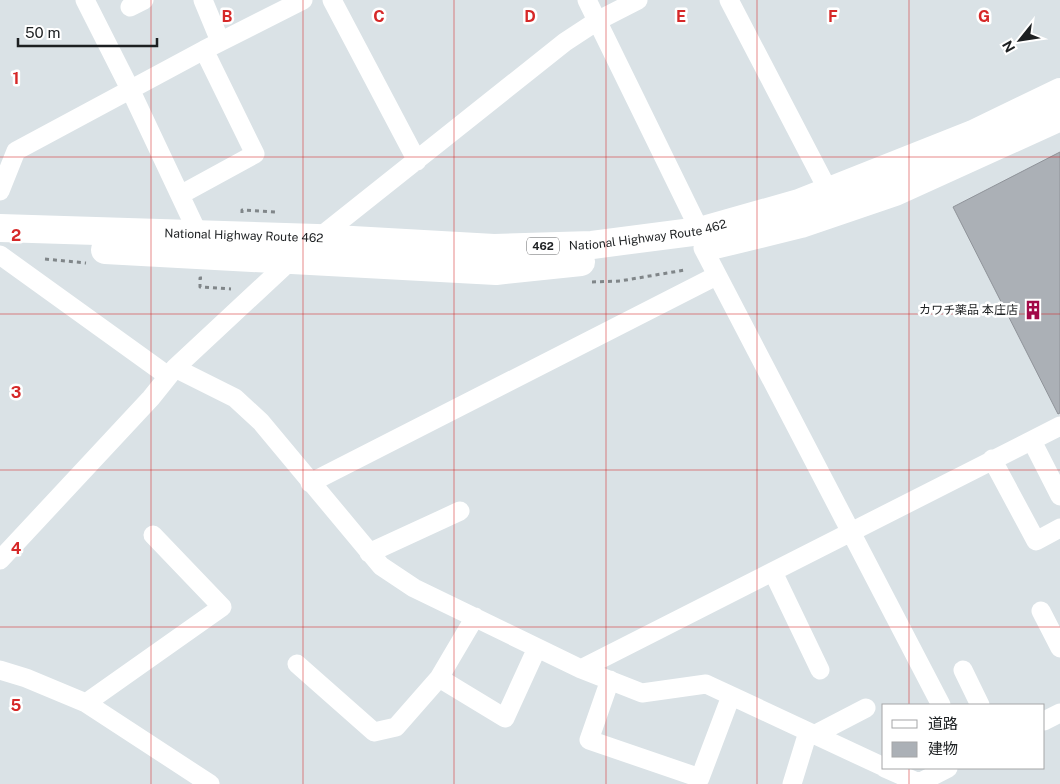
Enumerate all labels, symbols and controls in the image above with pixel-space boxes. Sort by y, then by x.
text: B [222,7,233,26]
text: C [373,7,385,26]
text: D [524,7,536,26]
text: E [676,7,686,26]
text: F [828,7,838,26]
text: G [978,7,990,26]
scale bar [18,15,156,47]
north arrow [995,15,1045,65]
text: 50 m [25,24,60,41]
text: N [999,38,1018,55]
text: 1 [13,69,19,88]
street label: National Highway Route 462 [569,217,728,253]
text: 2 [11,226,21,245]
street label: National Highway Route 462 [164,226,324,245]
road number: 462 [527,238,559,255]
building icon: カワチ薬品 本庄店 [1022,299,1044,321]
place label: カワチ薬品 本庄店 [919,303,1018,317]
text: 3 [11,383,21,402]
text: 4 [11,539,22,558]
text: 5 [11,696,22,715]
legend [882,704,1045,769]
text: 道路 [928,715,958,732]
text: 建物 [928,740,958,757]

